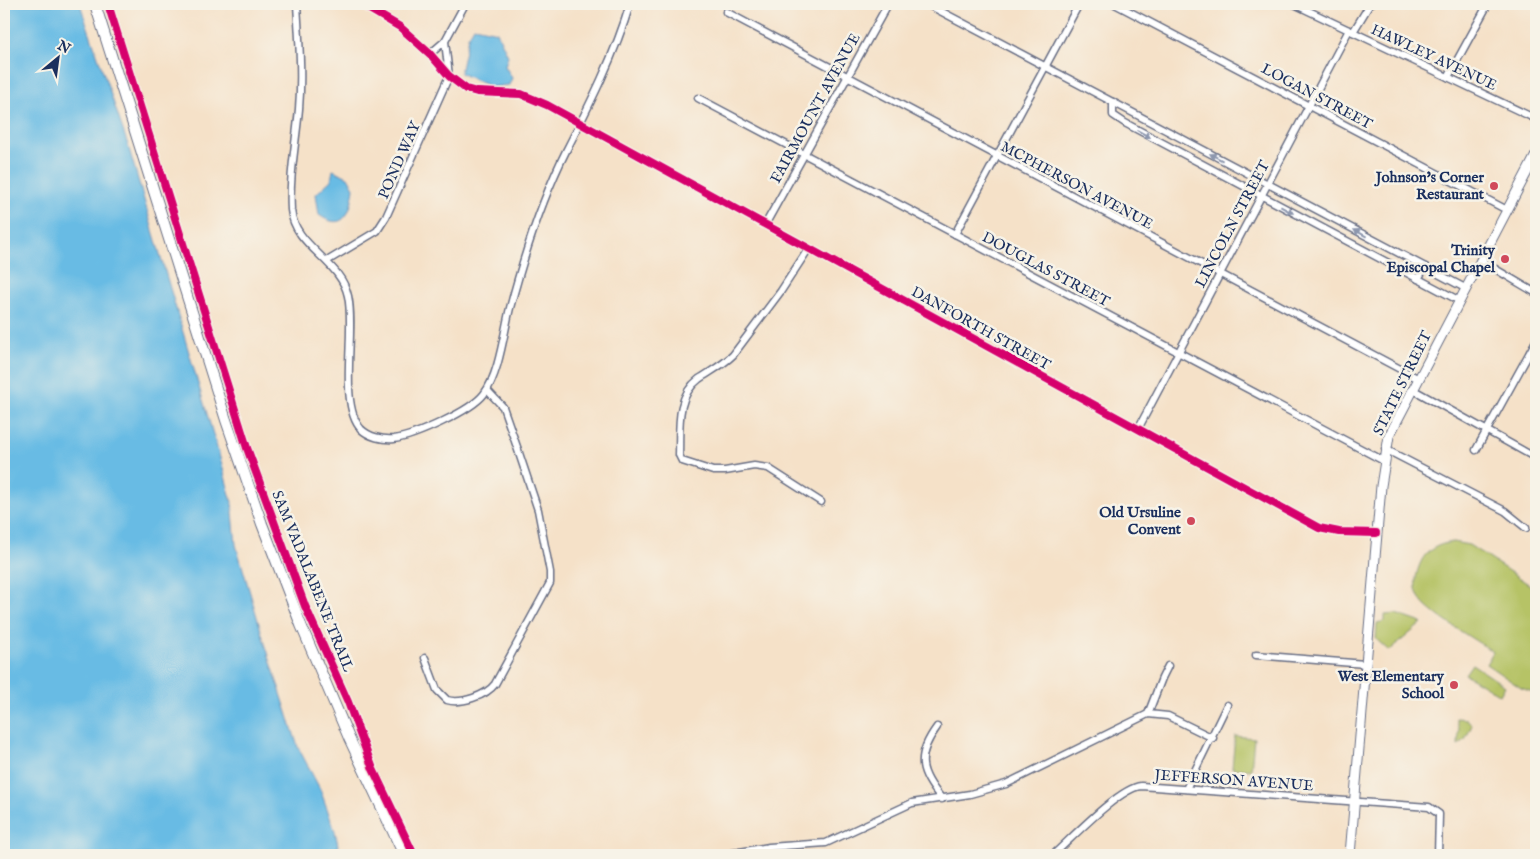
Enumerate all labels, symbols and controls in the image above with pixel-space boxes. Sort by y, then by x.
street label: HAWLEY AVENUE [1368,20,1500,95]
street label: FAIRMOUNT AVENUE [766,30,865,187]
north arrow [32,32,82,82]
text: N [53,36,73,58]
street label: LOGAN STREET [1258,59,1376,134]
street label: POND WAY [374,118,425,202]
one-way arrow [1137,129,1150,138]
street label: MCPHERSON AVENUE [997,137,1156,234]
one-way arrow [1209,153,1224,161]
street label: LINCOLN STREET [1191,157,1274,291]
place label: Johnson's Corner Restaurant [1374,168,1485,204]
marker: Johnson's Corner Restaurant [1488,180,1500,192]
one-way arrow [1280,206,1294,214]
street label: DOUGLAS STREET [979,228,1113,311]
one-way arrow [1353,229,1367,237]
place label: Trinity Episcopal Chapel [1386,241,1496,277]
marker: Trinity Episcopal Chapel [1499,253,1511,265]
street label: DANFORTH STREET [908,282,1054,375]
street label: STATE STREET [1369,328,1436,439]
street label: SAM VADALABENE TRAIL [267,488,358,675]
place label: Old Ursuline Convent [1099,503,1182,539]
marker: Old Ursuline Convent [1185,515,1197,527]
place label: West Elementary School [1337,667,1445,703]
marker: West Elementary School [1448,679,1460,691]
street label: JEFFERSON AVENUE [1152,765,1314,796]

